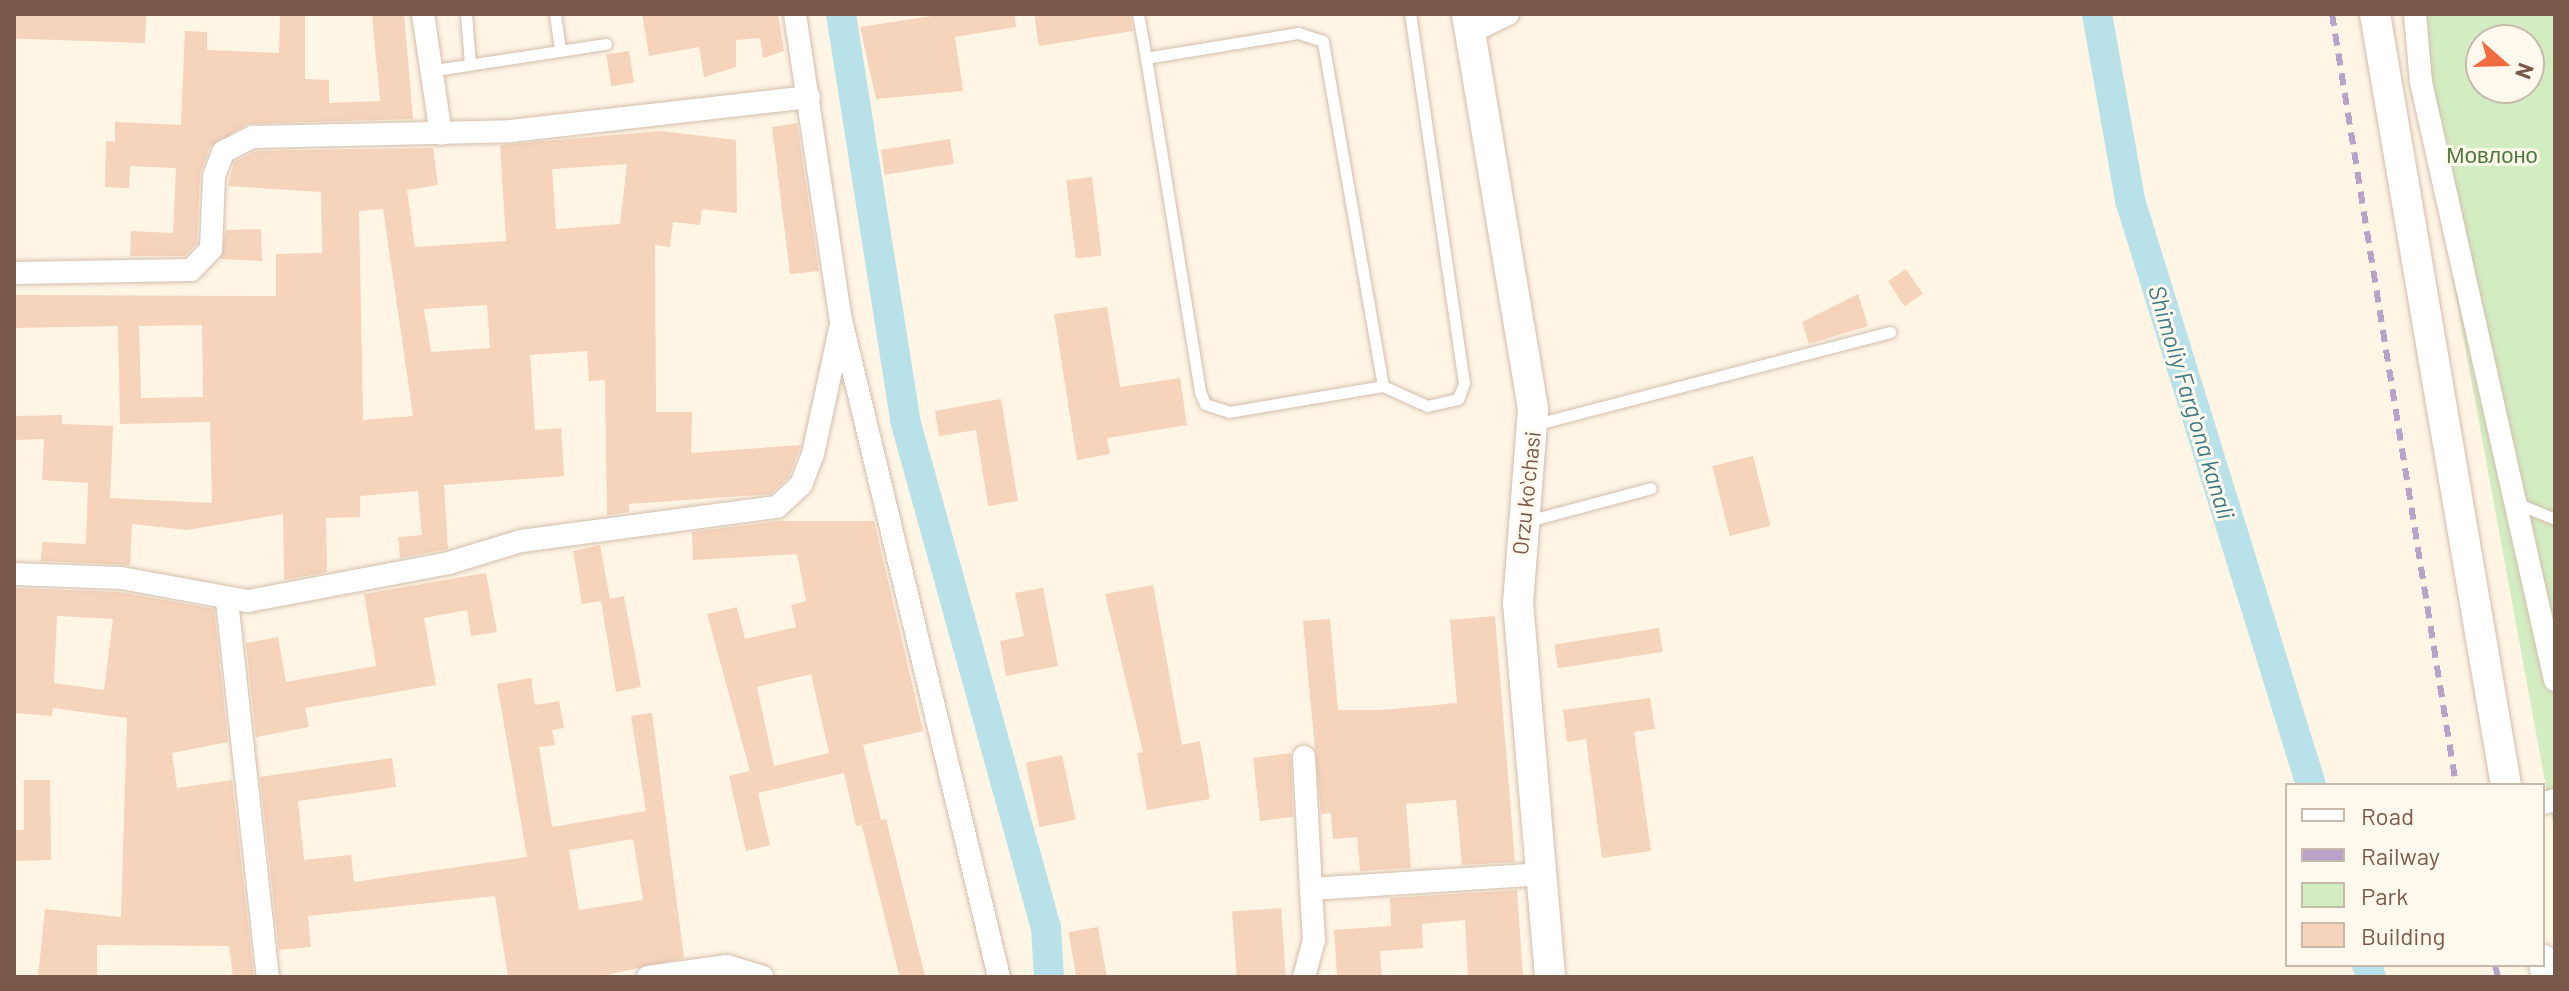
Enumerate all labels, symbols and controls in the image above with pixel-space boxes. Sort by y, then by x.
north arrow [2465,24,2545,104]
text: N [2511,60,2540,83]
park label: Мовлоно [2446,142,2538,168]
water label: Shimoliy Fargʻona kanali [2143,282,2241,522]
street label: Orzu koʻchasi [1506,430,1546,556]
legend [2285,783,2545,967]
text: Road [2361,801,2414,830]
text: Railway [2361,841,2440,870]
text: Park [2361,881,2408,910]
text: Building [2361,921,2445,950]

